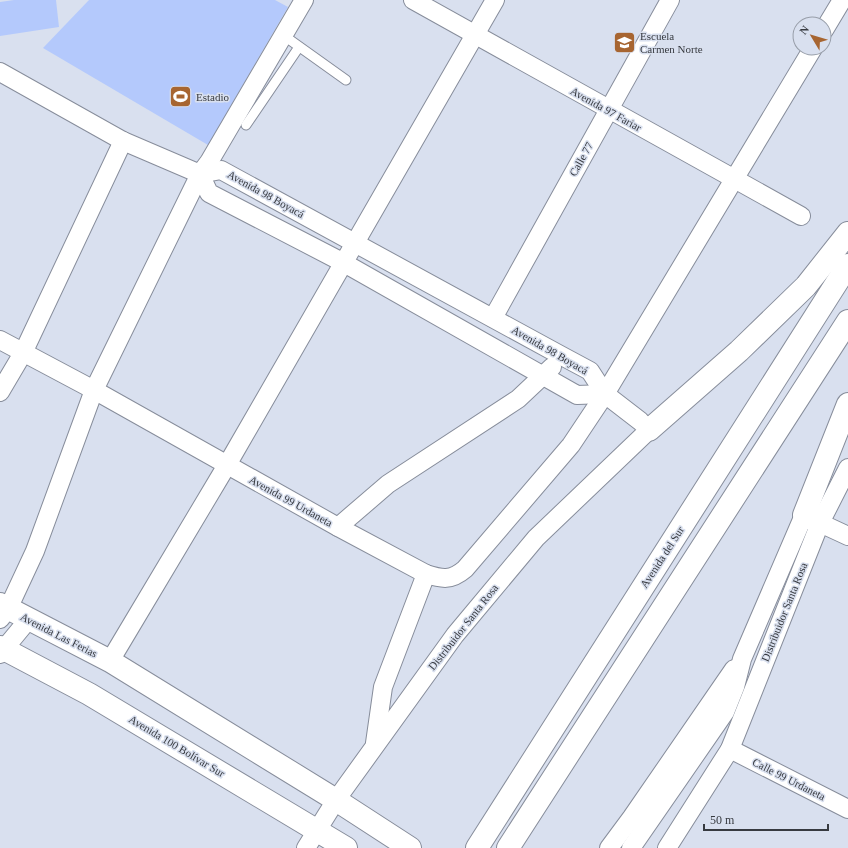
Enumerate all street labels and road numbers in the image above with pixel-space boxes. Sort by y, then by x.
street label: Avenida 97 Fariar [568,85,644,134]
street label: Calle 77 [567,139,595,178]
street label: Avenida 98 Boyacá [226,168,307,220]
street label: Avenida 98 Boyacá [510,323,590,377]
street label: Avenida 99 Urdaneta [247,473,335,529]
street label: Avenida del Sur [638,524,686,590]
street label: Distribuidor Santa Rosa [759,561,809,663]
street label: Distribuidor Santa Rosa [426,582,500,672]
street label: Avenida Las Ferias [19,610,99,660]
street label: Avenida 100 Bolívar Sur [127,713,227,780]
street label: Calle 99 Urdaneta [751,755,827,803]

